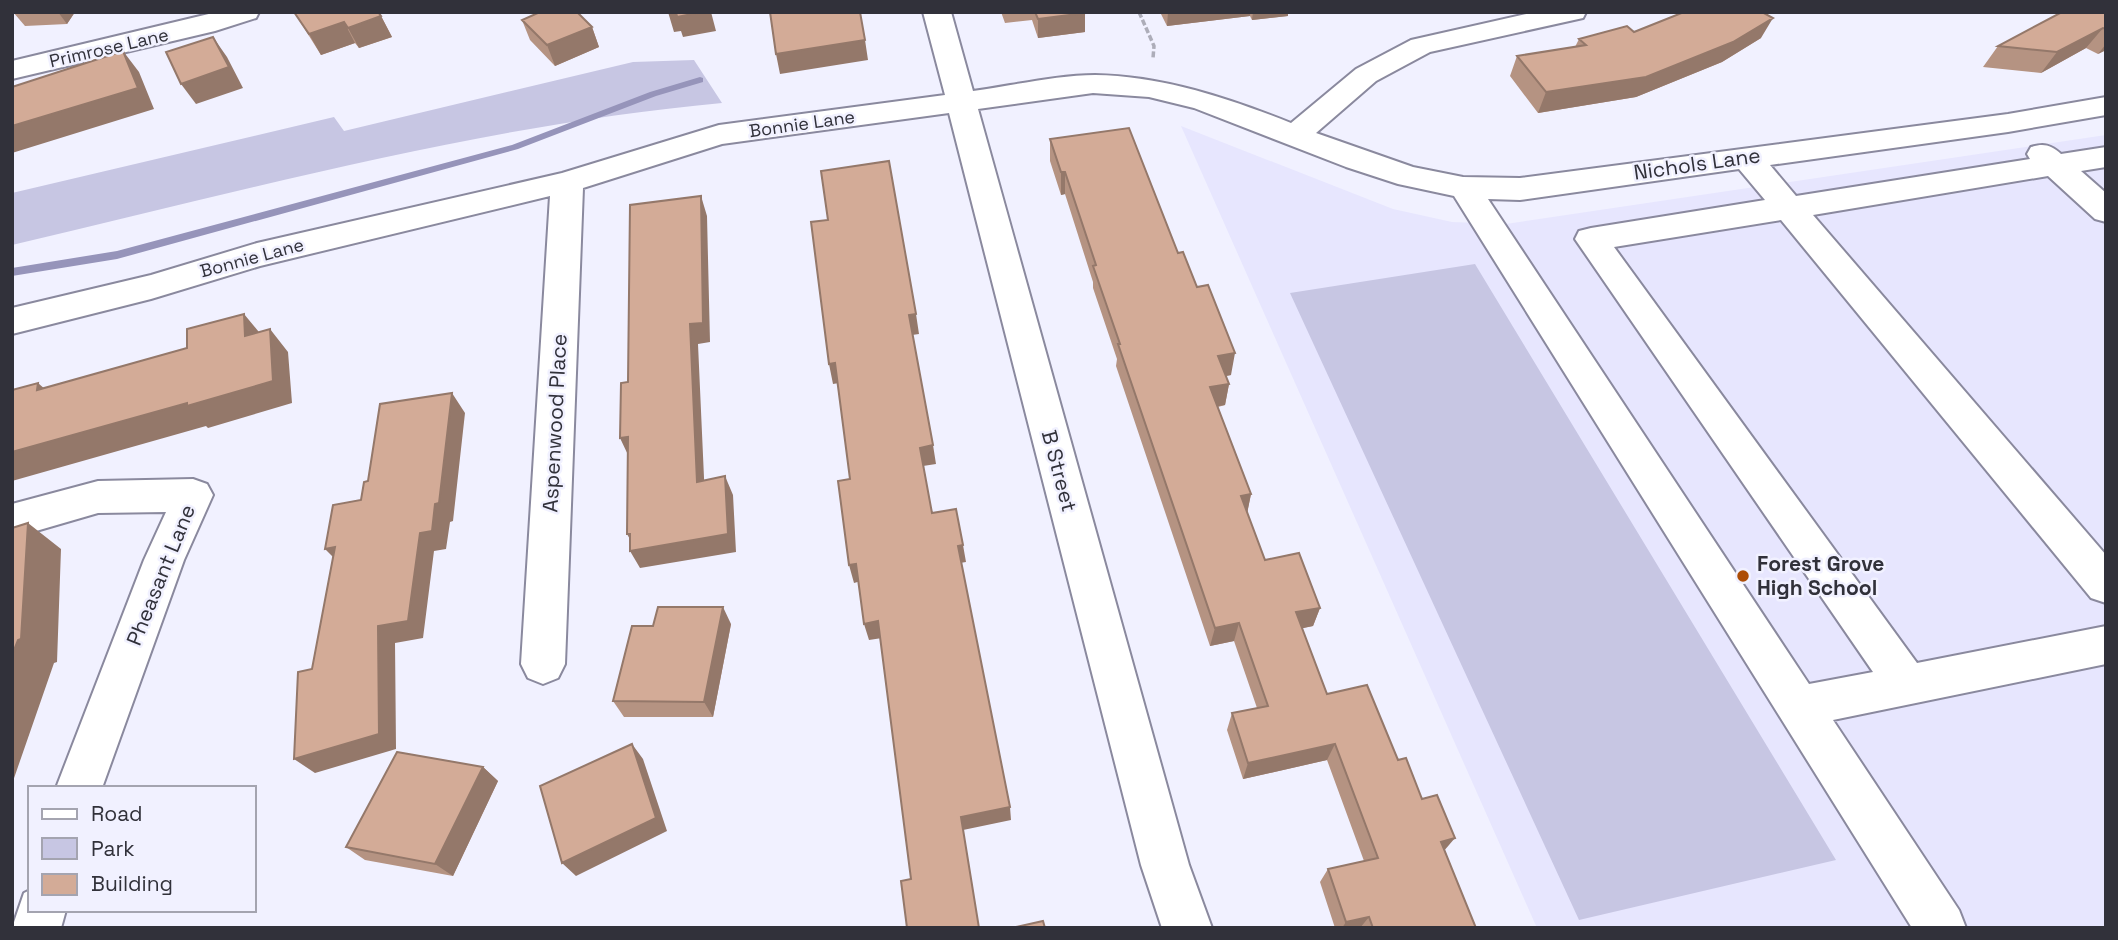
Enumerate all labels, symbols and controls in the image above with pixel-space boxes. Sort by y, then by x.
street label: Primrose Lane [47,23,171,72]
street label: Bonnie Lane [748,105,856,142]
street label: Nichols Lane [1632,141,1762,186]
street label: Bonnie Lane [197,233,306,282]
street label: Aspenwood Place [536,333,573,513]
street label: B Street [1036,427,1083,515]
street label: Pheasant Lane [120,500,201,649]
place label: Forest Grove High School [1757,550,1884,601]
marker: Forest Grove High School [1735,568,1751,584]
legend [28,786,256,912]
text: Road [91,800,143,827]
text: Park [91,835,135,862]
text: Building [91,870,173,897]

